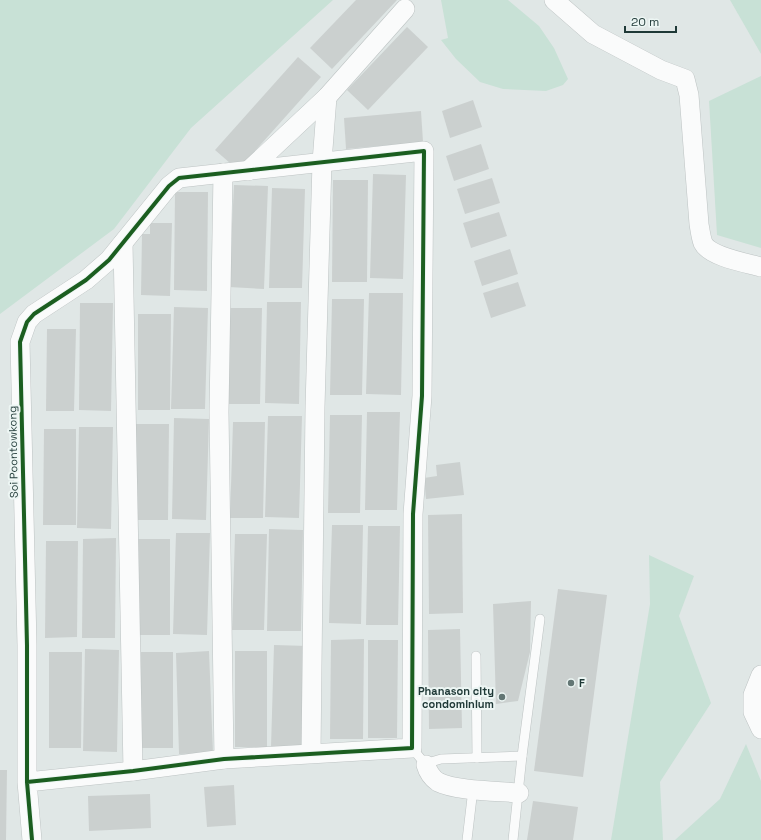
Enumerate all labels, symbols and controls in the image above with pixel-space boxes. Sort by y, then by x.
scale bar [625,8,676,34]
text: 20 m [631,14,659,30]
street label: Soi Poontowkong [5,406,21,498]
place label: F [579,676,585,690]
marker: F [566,678,576,688]
place label: Phanason city condominium [418,684,494,711]
marker: Phanason city condominium [497,692,507,702]

